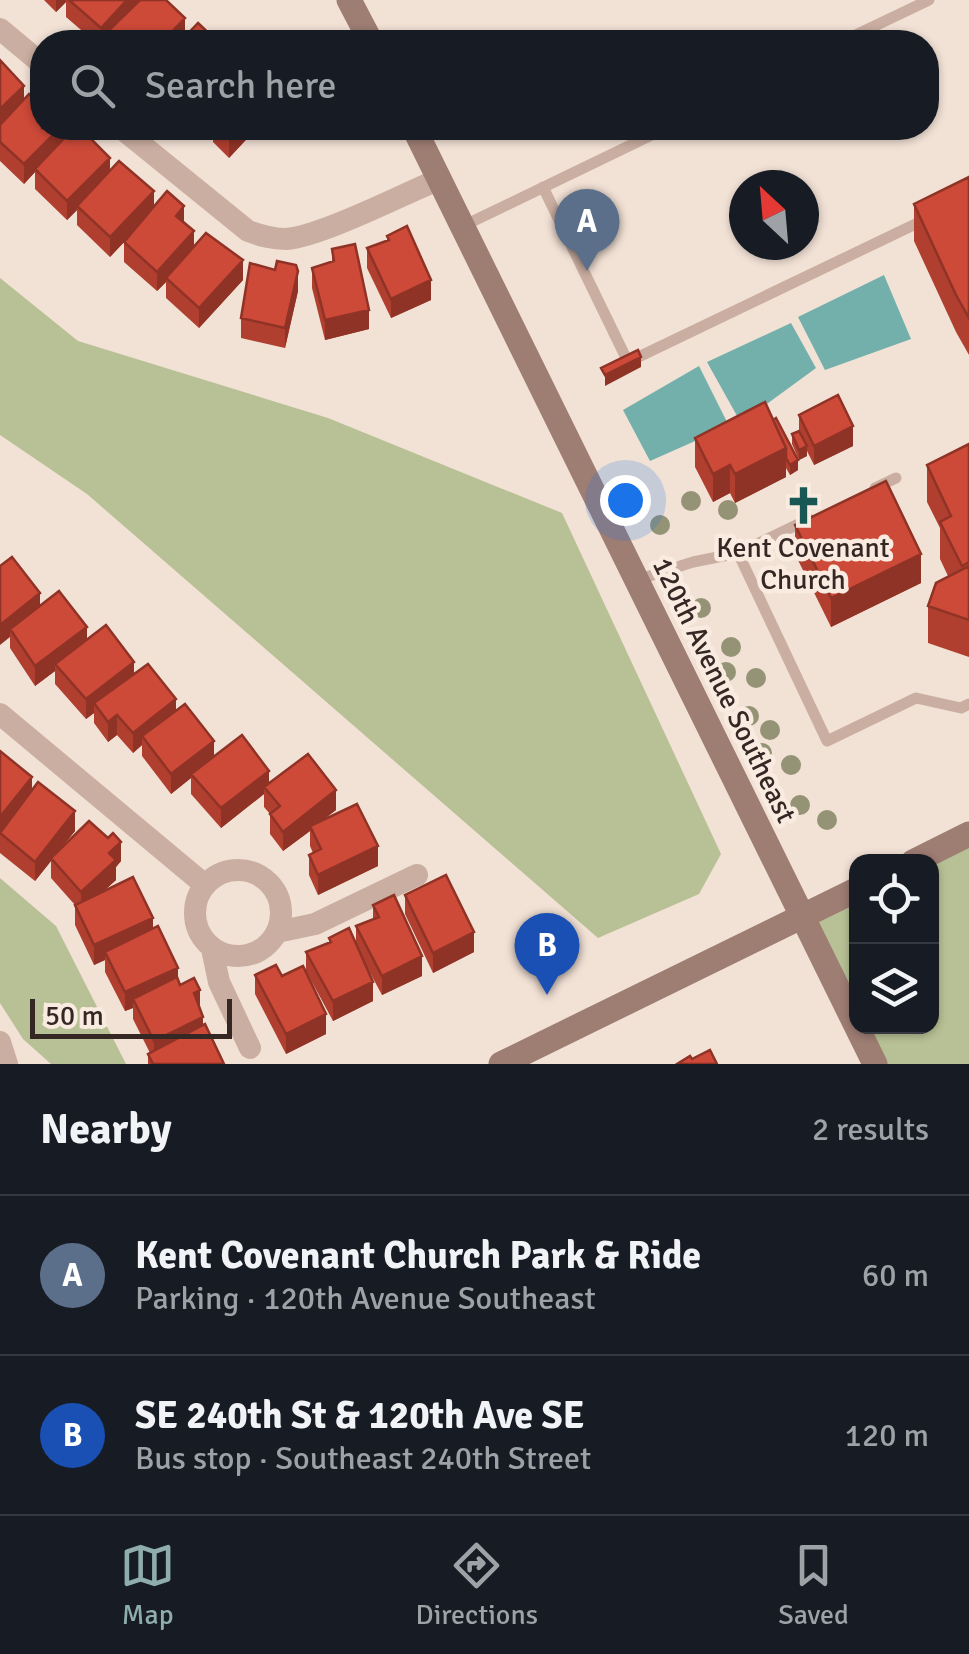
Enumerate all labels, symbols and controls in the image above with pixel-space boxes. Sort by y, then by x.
search box [30,30,939,140]
icon: search [65,58,120,113]
text: Search here [145,62,337,109]
north arrow [729,170,819,260]
pin: A [554,188,620,271]
your location [600,475,651,526]
church icon: Kent Covenant Church [782,484,824,526]
place label: Kent Covenant Church [716,531,890,597]
street label: 120th Avenue Southeast [645,552,803,828]
map controls [849,854,939,1034]
button: locate [849,854,939,944]
pin: B [514,912,580,995]
button: layers [849,944,939,1034]
scale bar [30,994,232,1038]
text: 50 m [45,999,104,1033]
text: Nearby [40,1104,172,1155]
text: 2 results [812,1110,929,1149]
text: Kent Covenant Church Park & Ride [135,1232,701,1279]
text: A [62,1256,83,1295]
text: 60 m [862,1256,929,1295]
text: Parking · 120th Avenue Southeast [135,1279,596,1318]
text: SE 240th St & 120th Ave SE [135,1392,585,1439]
text: B [63,1416,82,1455]
text: 120 m [845,1416,929,1455]
text: Bus stop · Southeast 240th Street [135,1439,591,1478]
tab: Map [120,1538,175,1632]
tab: Directions [416,1538,538,1632]
tab: Saved [778,1538,849,1632]

